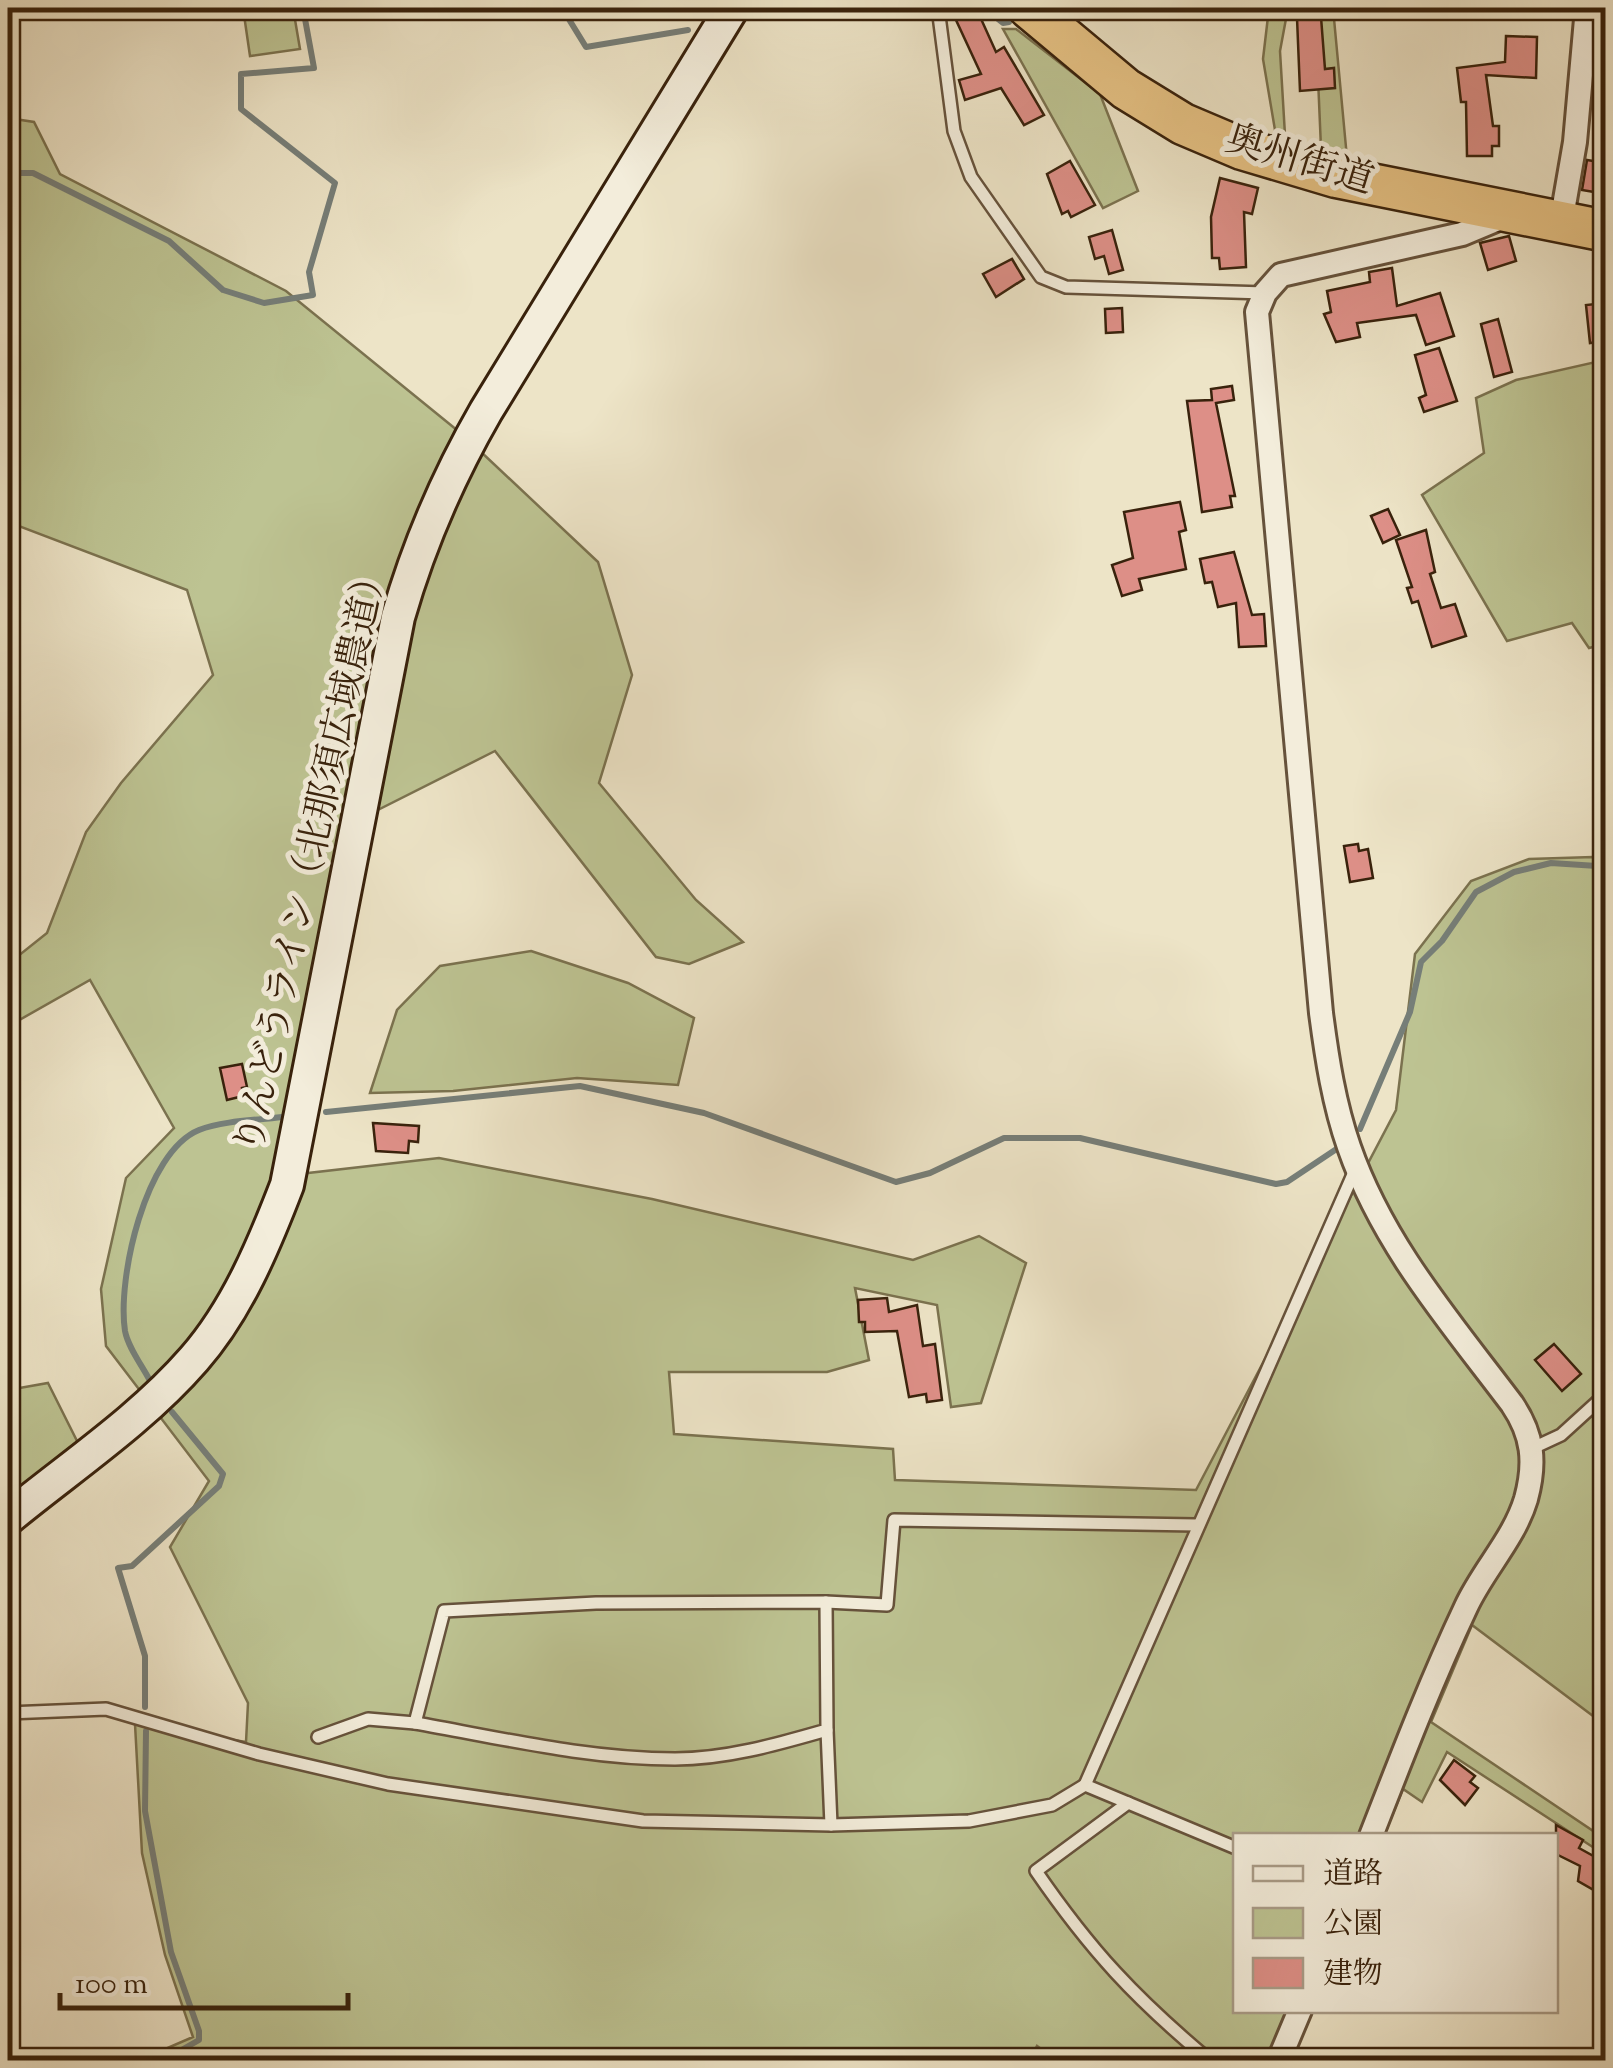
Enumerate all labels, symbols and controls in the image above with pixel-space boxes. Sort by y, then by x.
street label: 奥州街道 [1218,114,1380,210]
street label: りんどうライン（北那須広域農道） [225,555,403,1159]
legend [1233,1833,1558,2013]
text: 道路 [1323,1854,1383,1897]
text: 公園 [1323,1904,1383,1947]
scale bar [60,1948,348,2010]
text: 建物 [1323,1954,1383,1997]
text: 100 m [75,1964,148,2007]

